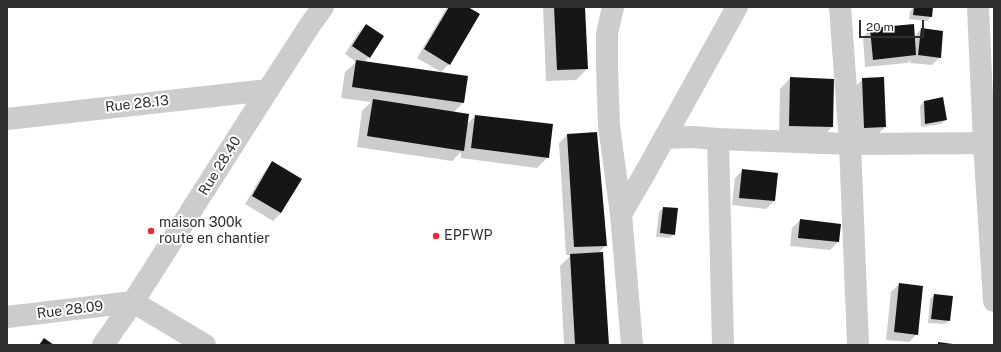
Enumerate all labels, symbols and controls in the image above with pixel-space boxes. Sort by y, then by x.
scale bar [861,12,926,38]
text: 20 m [866,20,894,34]
street label: Rue 28.13 [104,92,170,116]
street label: Rue 28.40 [195,133,245,199]
place label: maison 300k route en chantier [159,215,270,248]
marker: maison 300k route en chantier [146,226,156,236]
place label: EPFWP [444,228,492,244]
marker: EPFWP [431,231,441,241]
street label: Rue 28.09 [36,298,104,322]

